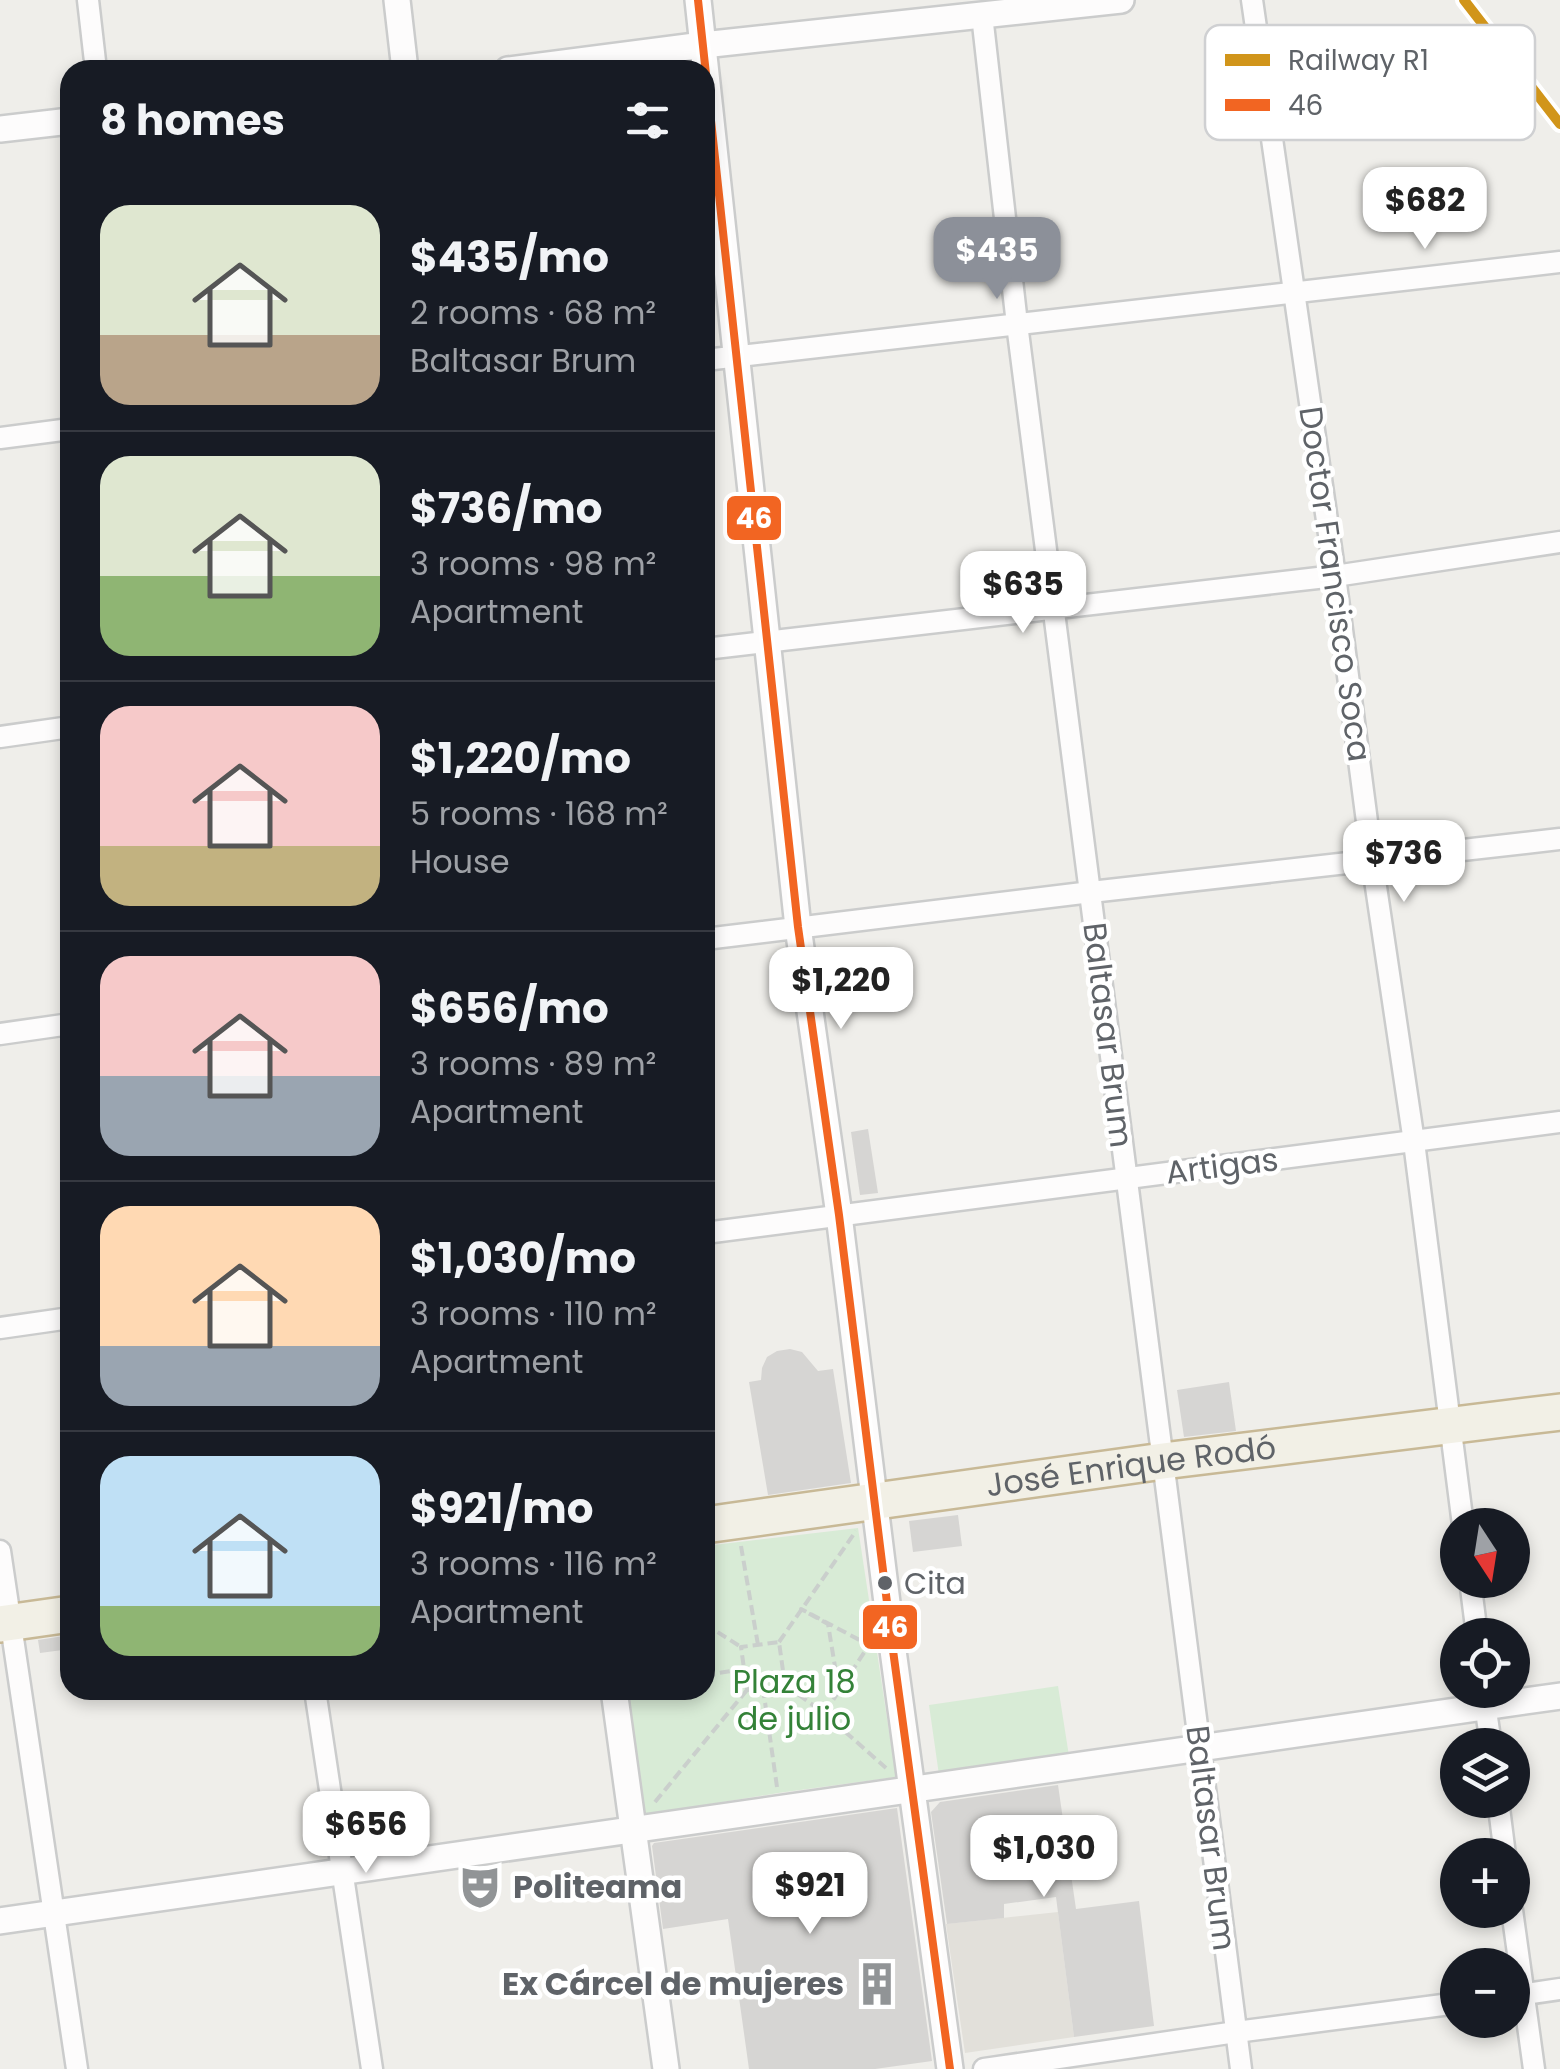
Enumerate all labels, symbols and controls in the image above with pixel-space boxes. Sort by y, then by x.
legend [1205,25,1535,140]
text: Railway R1 [1288,41,1429,80]
text: 46 [1288,86,1323,125]
text: 8 homes [100,91,285,150]
icon: filters [620,93,675,148]
pin: $682 [1366,167,1484,252]
text: $682 [1385,177,1465,222]
pin: $435 [938,217,1056,302]
text: $435 [956,227,1038,272]
text: $435/mo [410,228,609,287]
icon: home [180,245,300,365]
text: 2 rooms · 68 m² [410,290,656,335]
text: Baltasar Brum [410,338,636,383]
street label: Doctor Francisco Soca [1288,403,1383,764]
text: $736/mo [410,479,603,538]
line badge: 46 [725,494,783,542]
icon: home [180,496,300,616]
text: 46 [736,499,772,538]
text: 3 rooms · 98 m² [410,541,656,586]
pin: $635 [964,551,1082,636]
text: $635 [982,561,1064,606]
text: Apartment [410,589,583,634]
text: $1,220/mo [410,729,631,788]
icon: home [180,746,300,866]
text: 5 rooms · 168 m² [410,791,668,836]
pin: $736 [1345,820,1463,905]
text: $736 [1365,830,1443,875]
text: House [410,839,510,884]
street label: Baltasar Brum [1072,920,1145,1150]
pin: $1,220 [760,947,922,1032]
text: $1,220 [791,957,891,1002]
text: $656/mo [410,979,609,1038]
icon: home [180,996,300,1116]
text: 3 rooms · 89 m² [410,1041,656,1086]
text: Apartment [410,1089,583,1134]
street label: Artigas [1163,1136,1281,1195]
text: $1,030/mo [410,1229,636,1288]
icon: home [180,1246,300,1366]
text: 3 rooms · 110 m² [410,1291,656,1336]
text: Apartment [410,1339,583,1384]
street label: José Enrique Rodó [983,1424,1278,1507]
text: $921/mo [410,1479,594,1538]
icon: home [180,1496,300,1616]
north arrow [1440,1508,1530,1598]
map controls [1440,1508,1530,2038]
text: 3 rooms · 116 m² [410,1541,657,1586]
place label: Cita [904,1562,966,1605]
marker: Cita [875,1573,895,1593]
text: Apartment [410,1589,583,1634]
line badge: 46 [861,1603,919,1651]
text: 46 [872,1608,908,1647]
button: locate [1440,1618,1530,1708]
park label: Plaza 18 de julio [732,1659,856,1741]
street label: Baltasar Brum [1175,1723,1248,1953]
button: layers [1440,1728,1530,1818]
pin: $656 [307,1791,425,1876]
text: $656 [325,1801,407,1846]
pin: $1,030 [963,1815,1125,1900]
text: $1,030 [992,1825,1096,1870]
button: + [1440,1838,1530,1928]
pin: $921 [751,1852,869,1937]
text: $921 [774,1862,846,1907]
theatre icon: Politeama [456,1863,504,1911]
place label: Politeama [513,1864,682,1909]
button: − [1440,1948,1530,2038]
building icon: Ex Cárcel de mujeres [853,1960,901,2008]
place label: Ex Cárcel de mujeres [502,1961,844,2006]

